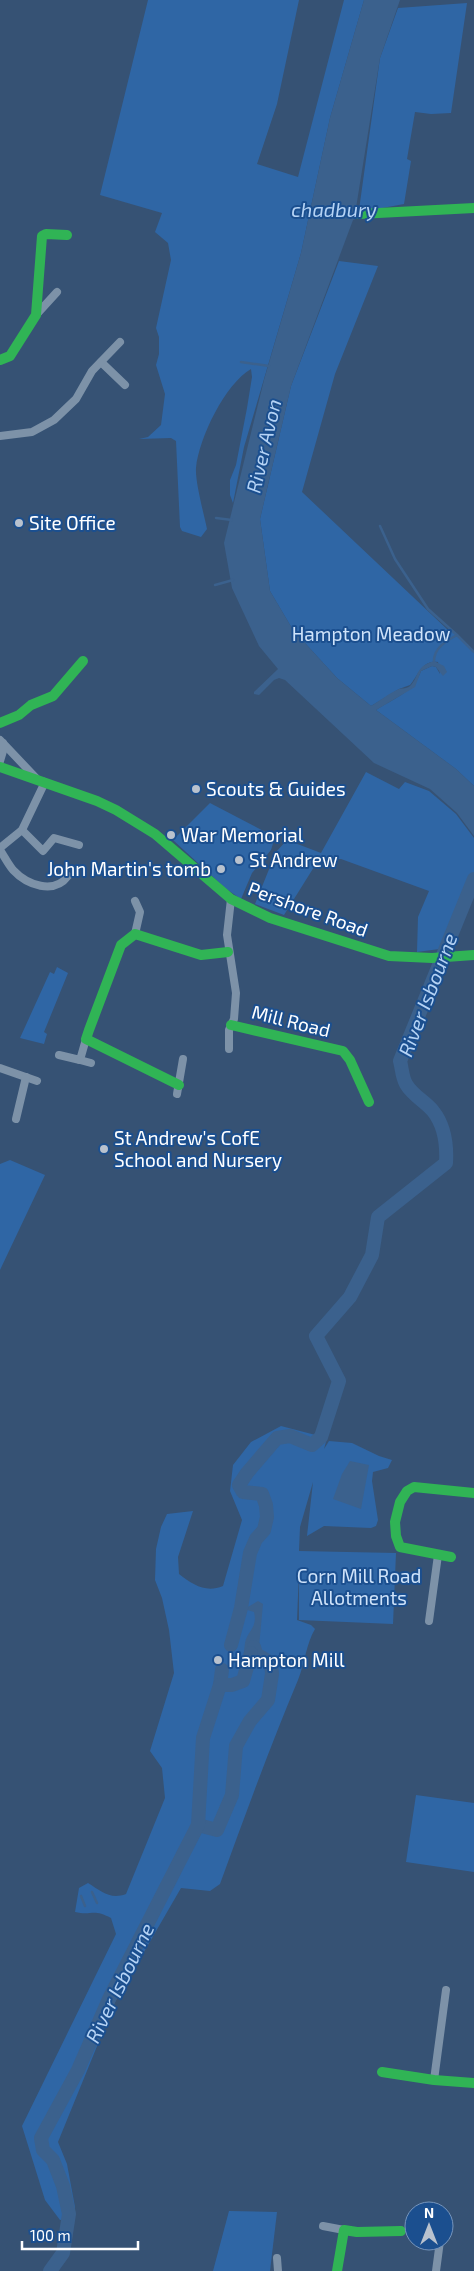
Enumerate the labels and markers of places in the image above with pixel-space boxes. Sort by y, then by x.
place label: Site Office [29,511,116,534]
marker: Site Office [13,517,25,529]
place label: Scouts & Guides [206,777,346,800]
marker: Scouts & Guides [190,783,202,795]
place label: War Memorial [181,823,304,846]
marker: War Memorial [165,829,177,841]
place label: St Andrew [249,848,338,871]
marker: St Andrew [233,854,245,866]
place label: John Martin's tomb [47,857,211,880]
marker: John Martin's tomb [215,863,227,875]
place label: St Andrew's CofE School and Nursery [114,1126,282,1171]
marker: St Andrew's CofE School and Nursery [98,1143,110,1155]
place label: Hampton Mill [228,1648,345,1671]
marker: Hampton Mill [212,1654,224,1666]

